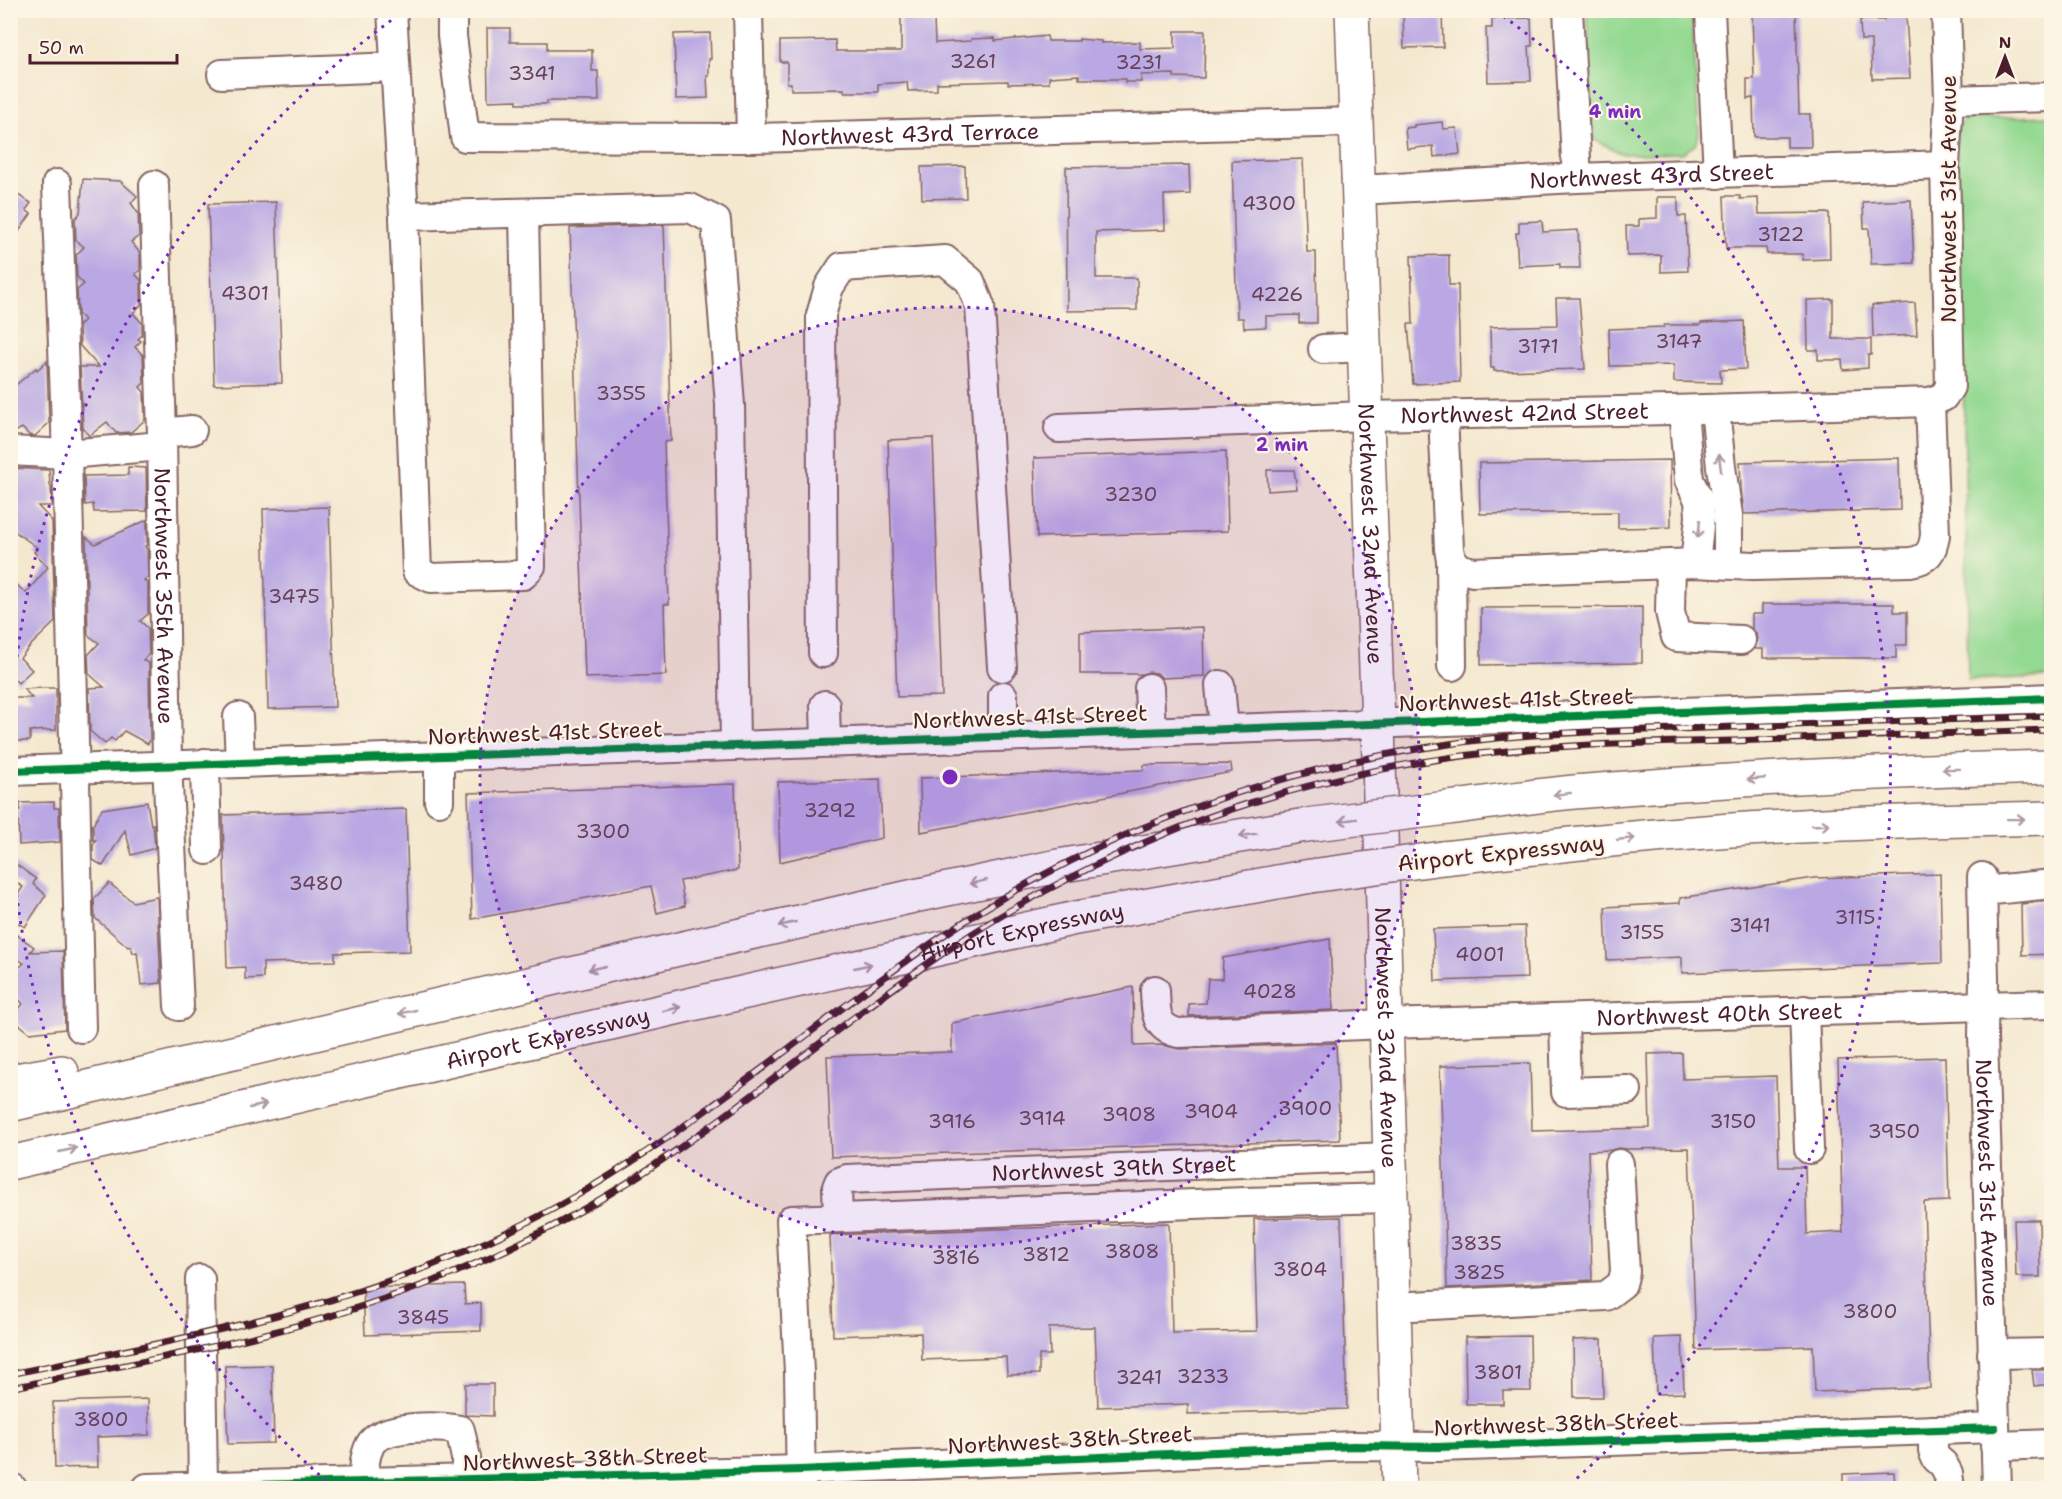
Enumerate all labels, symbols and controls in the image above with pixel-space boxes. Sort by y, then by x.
scale bar [30,27,177,65]
north arrow [1975,27,2035,87]
text: N [1999,32,2011,53]
text: 50 m [39,36,84,60]
house number: 3261 [950,48,996,74]
house number: 3231 [1116,49,1162,75]
house number: 3341 [508,60,556,86]
street label: Northwest 31st Avenue [1934,75,1963,323]
text: 4 min [1589,100,1641,124]
street label: Northwest 43rd Terrace [780,116,1040,152]
street label: Northwest 43rd Street [1529,157,1775,195]
house number: 4300 [1242,190,1296,216]
house number: 3122 [1757,221,1805,247]
house number: 4301 [221,280,269,306]
house number: 4226 [1251,281,1303,307]
house number: 3147 [1655,328,1703,354]
house number: 3171 [1517,333,1559,359]
house number: 3355 [596,380,646,406]
street label: Northwest 42nd Street [1400,396,1649,430]
street label: Northwest 32nd Avenue [1352,402,1390,665]
text: 2 min [1256,433,1308,457]
one-way arrow [1715,454,1726,474]
street label: Northwest 35th Avenue [148,467,181,725]
house number: 3230 [1104,481,1158,507]
one-way arrow [1693,519,1704,538]
house number: 3475 [268,583,320,609]
street label: Northwest 41st Street [1398,681,1634,719]
street label: Northwest 41st Street [912,698,1148,736]
street label: Northwest 41st Street [427,714,663,752]
one-way arrow [1942,763,1962,775]
centre of rings [940,767,960,787]
one-way arrow [1747,774,1767,785]
one-way arrow [1552,789,1572,800]
house number: 3292 [804,797,856,823]
one-way arrow [2005,813,2025,824]
one-way arrow [1339,815,1358,826]
house number: 3300 [576,818,630,844]
one-way arrow [1810,820,1830,831]
street label: Airport Expressway [1396,828,1606,878]
one-way arrow [1239,829,1259,840]
one-way arrow [1616,833,1636,844]
house number: 3480 [289,870,343,896]
one-way arrow [969,877,988,889]
street label: Airport Expressway [917,895,1126,967]
house number: 3115 [1835,904,1875,930]
street label: Northwest 32nd Avenue [1369,906,1405,1169]
house number: 3141 [1729,912,1771,938]
one-way arrow [778,919,797,931]
house number: 3155 [1620,919,1664,945]
house number: 4001 [1455,941,1505,967]
one-way arrow [853,959,872,971]
one-way arrow [588,962,607,974]
house number: 4028 [1243,978,1297,1004]
street label: Northwest 40th Street [1596,996,1843,1032]
street label: Airport Expressway [443,1000,652,1076]
one-way arrow [663,1003,682,1015]
one-way arrow [398,1007,417,1019]
street label: Northwest 31st Avenue [1969,1058,2006,1307]
house number: 3900 [1278,1095,1332,1121]
house number: 3904 [1184,1098,1238,1124]
one-way arrow [248,1099,267,1111]
house number: 3908 [1102,1101,1156,1127]
house number: 3914 [1018,1105,1066,1131]
house number: 3916 [928,1108,976,1134]
house number: 3150 [1709,1108,1757,1134]
house number: 3950 [1868,1118,1920,1144]
one-way arrow [58,1143,77,1155]
street label: Northwest 39th Street [991,1149,1237,1188]
house number: 3835 [1450,1230,1502,1256]
house number: 3808 [1105,1238,1159,1264]
house number: 3812 [1022,1241,1070,1267]
house number: 3816 [932,1244,980,1270]
house number: 3804 [1273,1256,1327,1282]
house number: 3825 [1453,1259,1505,1285]
house number: 3800 [1843,1298,1897,1324]
house number: 3845 [397,1304,449,1330]
house number: 3801 [1474,1359,1522,1385]
house number: 3233 [1177,1363,1229,1389]
house number: 3241 [1116,1364,1162,1390]
street label: Northwest 38th Street [1433,1405,1679,1443]
house number: 3800 [74,1406,128,1432]
street label: Northwest 38th Street [947,1419,1193,1461]
street label: Northwest 38th Street [462,1440,708,1478]

